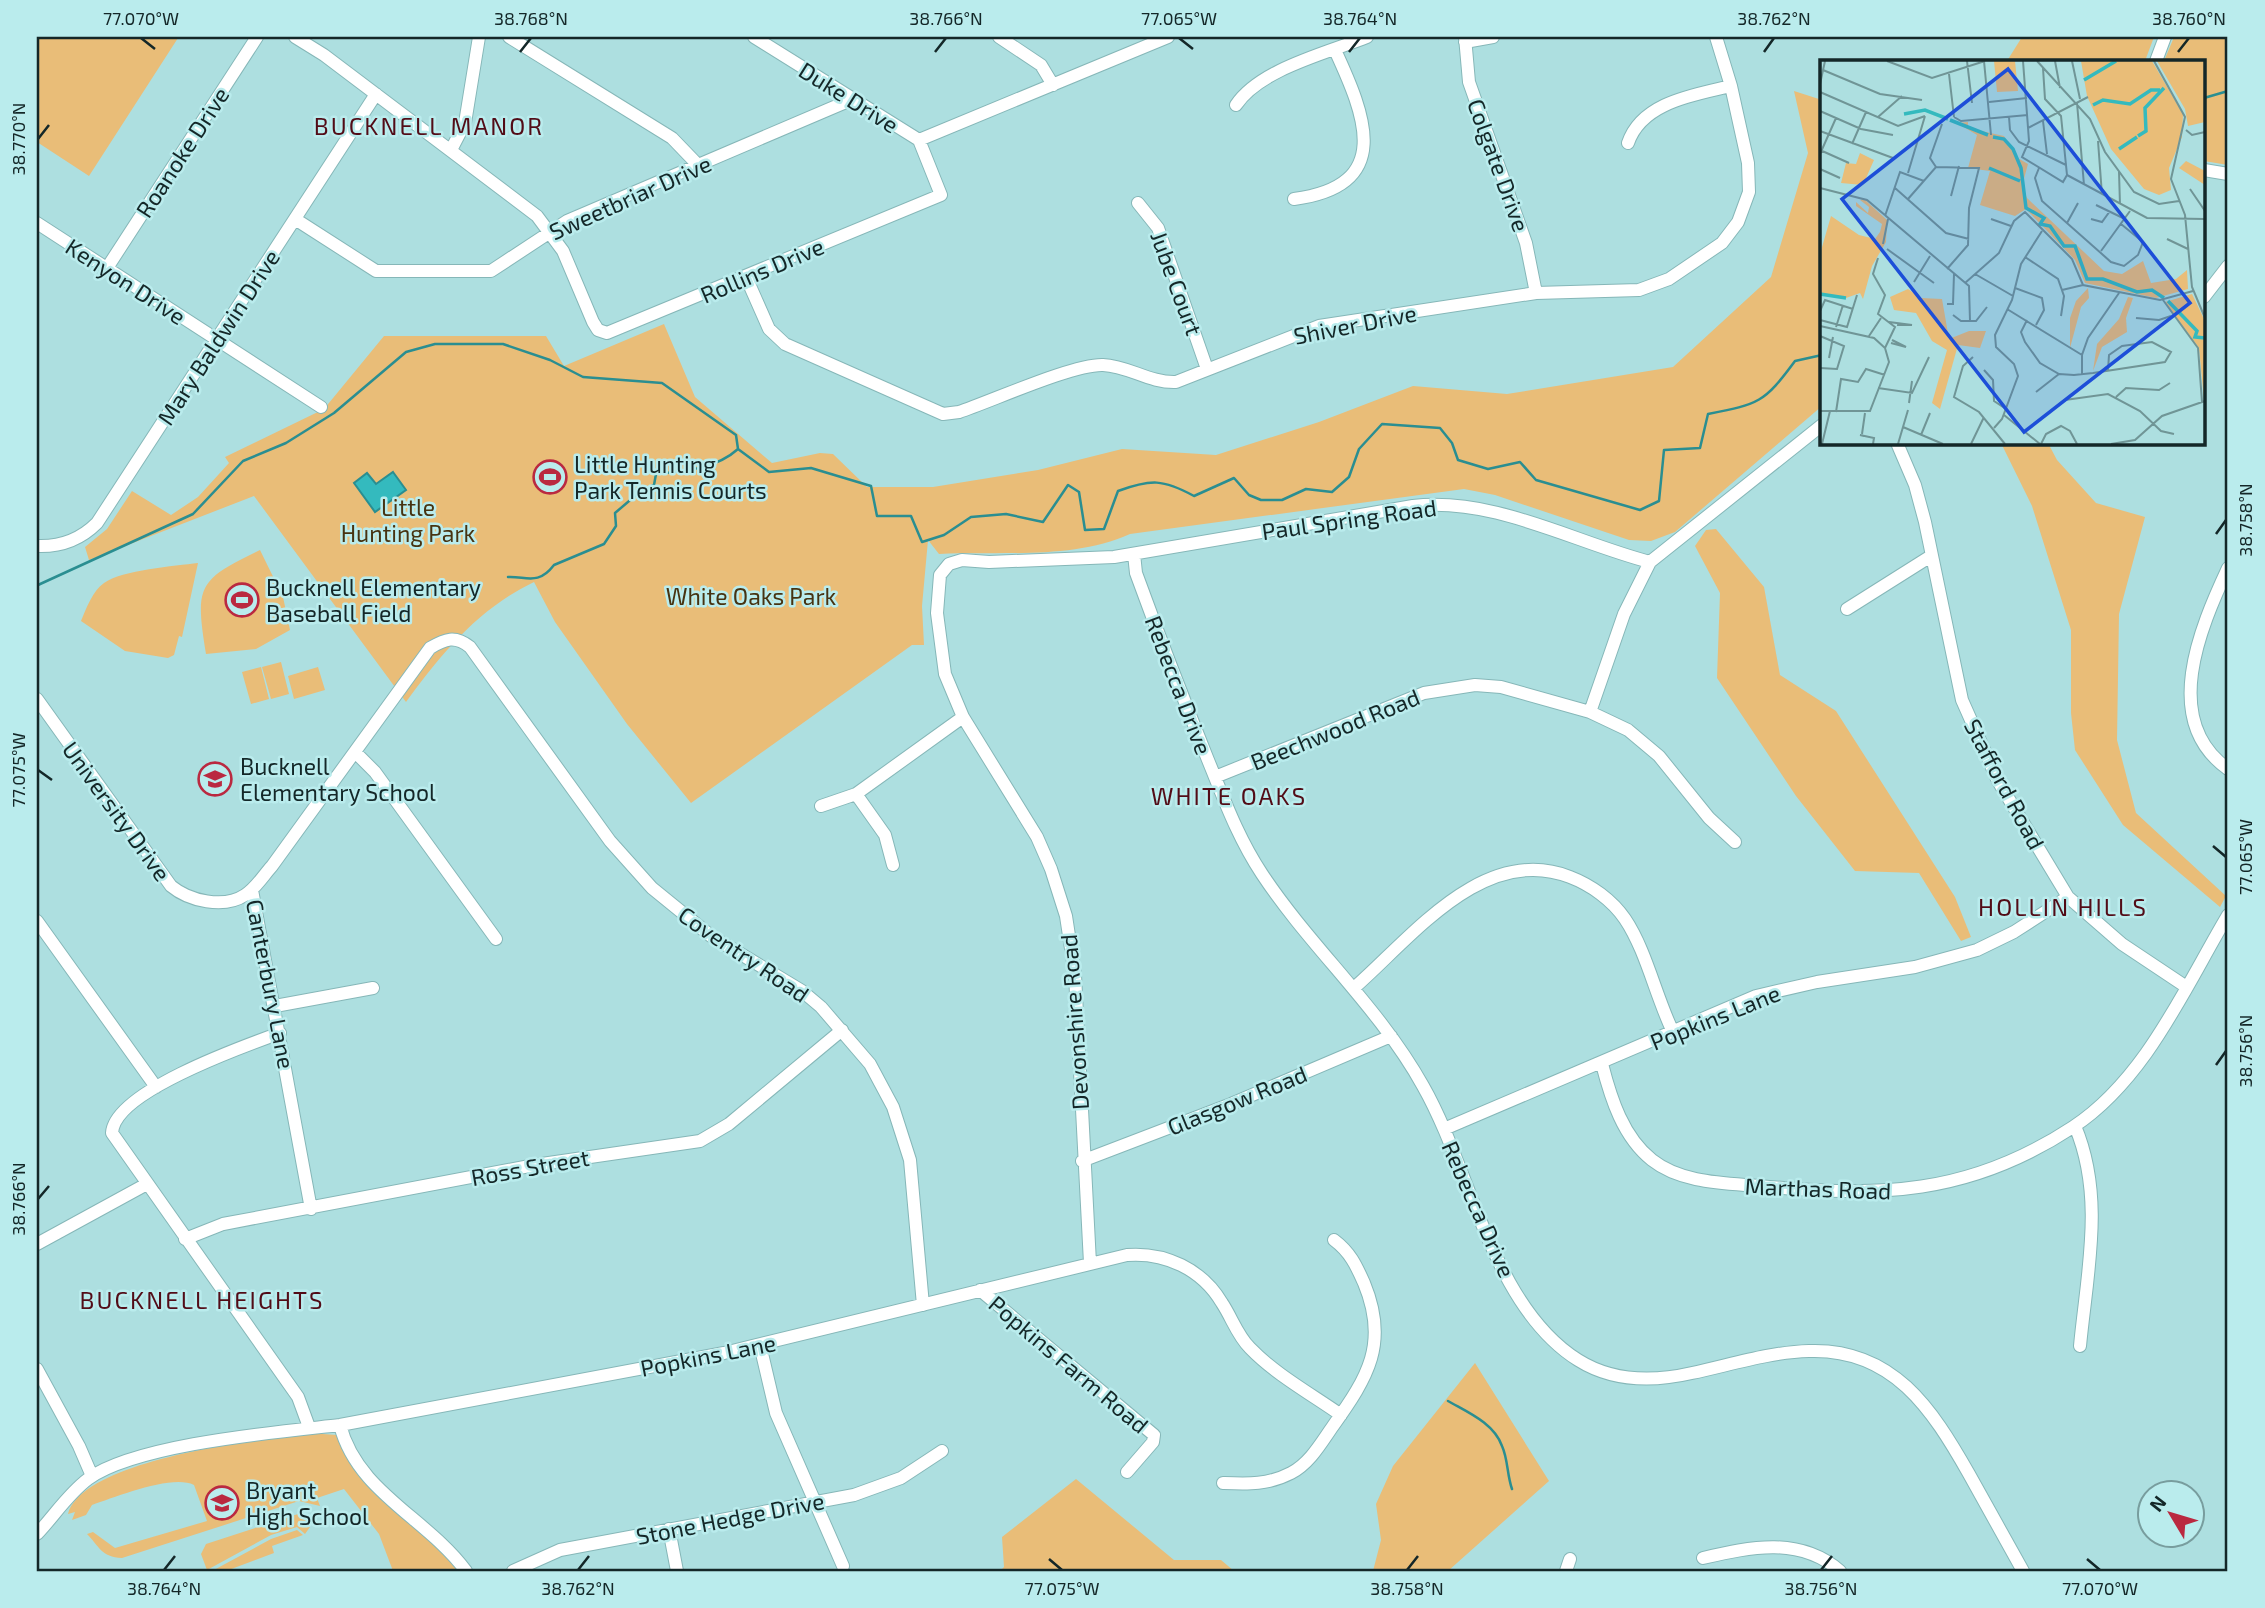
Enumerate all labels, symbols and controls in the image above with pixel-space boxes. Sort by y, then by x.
text: 77.070°W [103,7,179,29]
text: 38.768°N [494,7,568,29]
text: 38.766°N [909,7,983,29]
text: 77.065°W [1141,7,1217,29]
text: 38.764°N [1323,7,1397,29]
text: 38.762°N [1737,7,1811,29]
text: 38.760°N [2152,7,2226,29]
street label: Duke Drive [794,55,904,139]
inset map [1820,60,2206,444]
street label: Roanoke Drive [130,82,234,222]
street label: Colgate Drive [1462,95,1536,235]
text: 38.770°N [7,103,29,175]
district label: BUCKNELL MANOR [314,111,544,140]
street label: Sweetbriar Drive [545,149,715,245]
street label: Jube Court [1145,227,1209,339]
street label: Rollins Drive [696,231,828,309]
street label: Kenyon Drive [61,232,191,330]
street label: Mary Baldwin Drive [151,244,285,430]
street label: Shiver Drive [1291,298,1419,350]
place label: Little Hunting Park Tennis Courts [574,450,767,504]
sports icon: Little Hunting Park Tennis Courts [531,458,569,496]
text: 38.758°N [2234,483,2256,557]
park label: Little Hunting Park [341,493,476,547]
street label: Paul Spring Road [1260,493,1438,545]
place label: Bucknell Elementary Baseball Field [266,573,481,627]
sports icon: Bucknell Elementary Baseball Field [223,581,261,619]
park label: White Oaks Park [666,582,837,610]
street label: Rebecca Drive [1140,612,1218,758]
street label: Beechwood Road [1246,682,1424,776]
street label: Stafford Road [1959,714,2051,854]
text: 77.075°W [7,732,29,808]
street label: University Drive [57,736,177,886]
place label: Bucknell Elementary School [240,752,436,806]
school or university icon: Bucknell Elementary School [196,760,234,798]
district label: WHITE OAKS [1151,781,1307,810]
text: 77.065°W [2234,819,2256,895]
district label: HOLLIN HILLS [1978,892,2148,921]
street label: Canterbury Lane [241,897,301,1071]
street label: Coventry Road [673,900,815,1008]
street label: Devonshire Road [1054,933,1094,1111]
street label: Popkins Lane [1646,978,1784,1056]
text: 38.756°N [2234,1015,2256,1087]
street label: Glasgow Road [1163,1059,1311,1141]
street label: Rebecca Drive [1436,1136,1522,1282]
street label: Ross Street [469,1143,592,1191]
text: 38.766°N [7,1162,29,1236]
street label: Marthas Road [1744,1171,1892,1205]
district label: BUCKNELL HEIGHTS [80,1285,324,1314]
street label: Popkins Farm Road [984,1289,1154,1439]
street label: Popkins Lane [638,1328,778,1382]
place label: Bryant High School [246,1476,369,1530]
north arrow [2136,1478,2206,1548]
school or university icon: Bryant High School [203,1484,241,1522]
street label: Stone Hedge Drive [634,1486,826,1550]
text: N [2144,1491,2170,1516]
text: 38.764°N [127,1577,201,1599]
text: 38.762°N [541,1577,615,1599]
text: 77.075°W [1024,1577,1100,1599]
text: 38.758°N [1370,1577,1444,1599]
text: 38.756°N [1785,1577,1857,1599]
text: 77.070°W [2062,1577,2138,1599]

